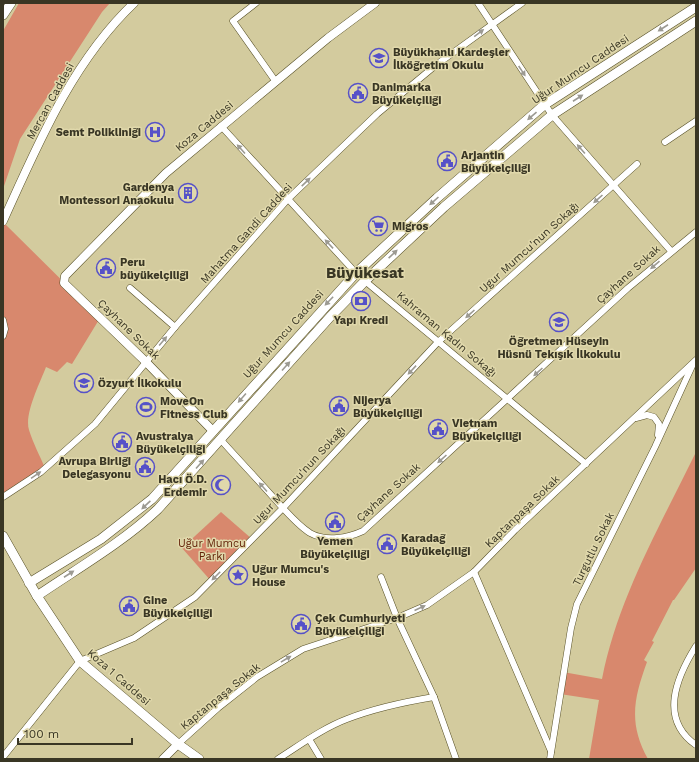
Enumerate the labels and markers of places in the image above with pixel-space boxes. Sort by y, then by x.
place label: Büyükhanlı Kardeşler İlköğretim Okulu [393,46,510,72]
school or university icon: Büyükhanlı Kardeşler İlköğretim Okulu [368,47,390,69]
place label: Danimarka Büyükelçiliği [372,81,441,107]
public building icon: Danimarka Büyükelçiliği [347,82,369,104]
hospital icon: Semt Polikliniği [144,121,166,143]
place label: Semt Polikliniği [56,126,141,139]
place label: Arjantin Büyükelçiliği [461,149,530,175]
public building icon: Arjantin Büyükelçiliği [436,150,458,172]
place label: Gardenya Montessori Anaokulu [59,181,175,207]
building icon: Gardenya Montessori Anaokulu [177,182,199,204]
supermarket icon: Migros [367,215,389,237]
place label: Migros [392,220,429,233]
place label: Peru büyükelçiliği [120,256,189,282]
public building icon: Peru büyükelçiliği [95,257,117,279]
bank icon: Yapı Kredi [350,290,372,312]
school or university icon: Öğretmen Hüseyin Hüsnü Tekışık İlkokulu [548,311,570,333]
place label: Yapı Kredi [334,314,388,327]
place label: Öğretmen Hüseyin Hüsnü Tekışık İlkokulu [497,335,621,361]
school or university icon: Özyurt İlkokulu [73,372,95,394]
place label: Özyurt İlkokulu [98,377,182,390]
place label: Nijerya Büyükelçiliği [353,394,422,420]
place label: MoveOn Fitness Club [160,395,228,421]
public building icon: Nijerya Büyükelçiliği [328,395,350,417]
sports icon: MoveOn Fitness Club [135,396,157,418]
place label: Vietnam Büyükelçiliği [452,417,521,443]
public building icon: Vietnam Büyükelçiliği [427,418,449,440]
place label: Avustralya Büyükelçiliği [136,430,205,456]
public building icon: Avustralya Büyükelçiliği [111,431,133,453]
place label: Avrupa Birliği Delegasyonu [59,455,131,481]
public building icon: Avrupa Birliği Delegasyonu [134,456,156,478]
place label: Hacı Ö.D. Erdemir [158,473,207,499]
mosque icon: Hacı Ö.D. Erdemir [210,474,232,496]
public building icon: Yemen Büyükelçiliği [324,511,346,533]
place label: Karadağ Büyükelçiliği [401,532,470,558]
public building icon: Karadağ Büyükelçiliği [376,533,398,555]
place label: Yemen Büyükelçiliği [300,535,370,561]
place label: Uğur Mumcu's House [252,563,329,589]
place icon: Uğur Mumcu's House [227,564,249,586]
place label: Gine Büyükelçiliği [143,594,212,620]
public building icon: Gine Büyükelçiliği [118,595,140,617]
place label: Çek Cumhuriyeti Büyükelçiliği [315,612,405,638]
public building icon: Çek Cumhuriyeti Büyükelçiliği [290,613,312,635]

